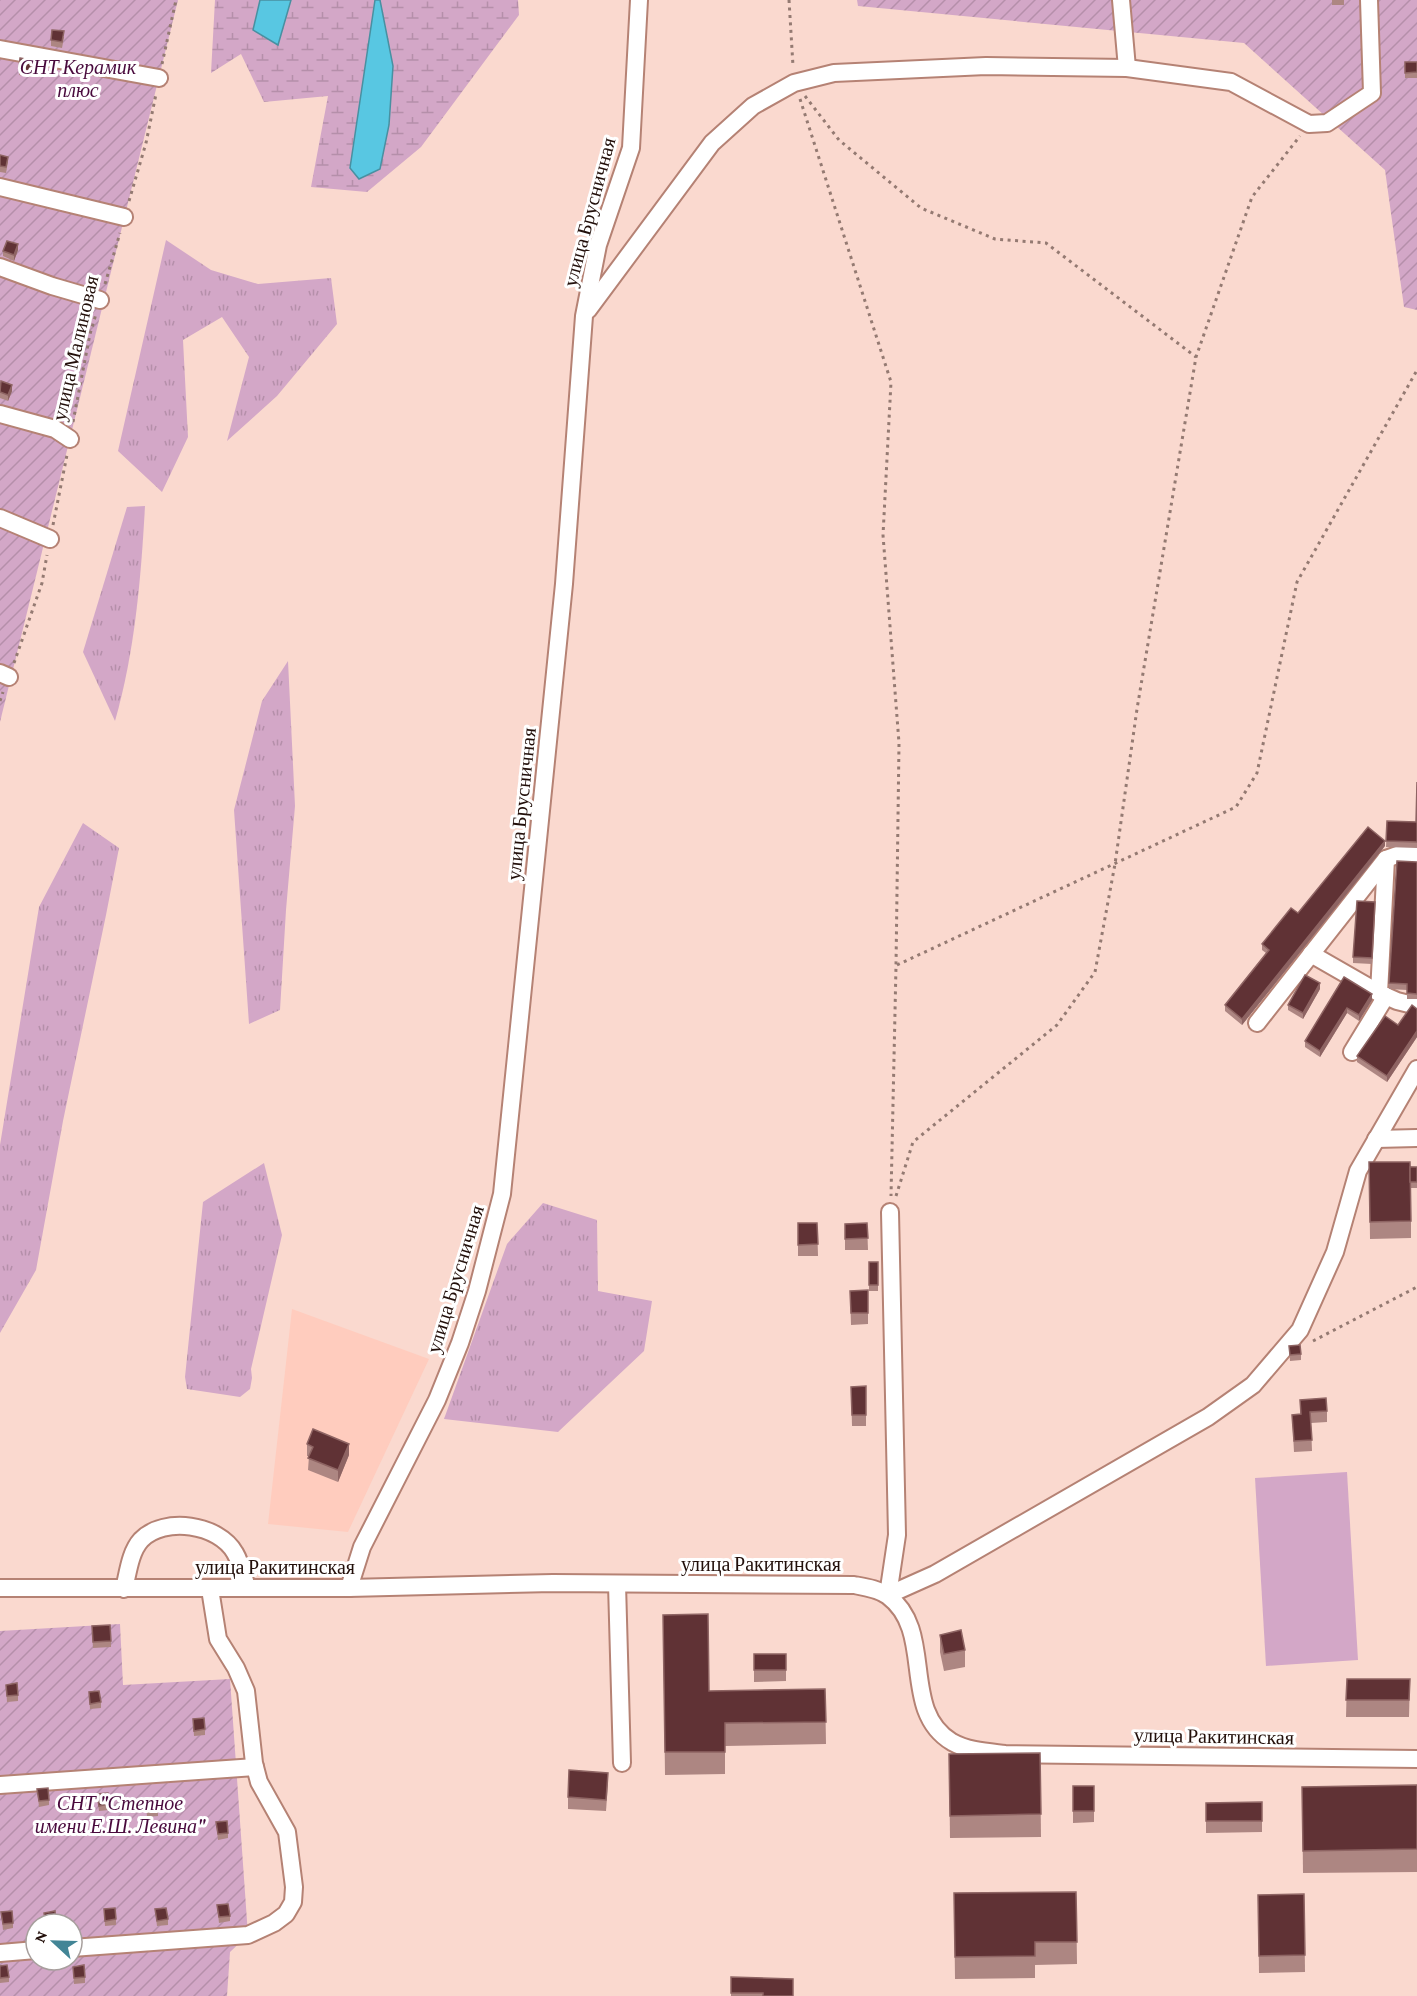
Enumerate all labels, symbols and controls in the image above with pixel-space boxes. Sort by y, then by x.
park label: СНТ Керамик плюс [20,56,137,101]
street label: улица Брусничная [559,135,620,289]
street label: улица Малиновая [48,273,103,423]
street label: улица Брусничная [502,727,541,882]
street label: улица Брусничная [422,1202,489,1356]
street label: улица Ракитинская [681,1553,841,1576]
street label: улица Ракитинская [195,1556,355,1579]
street label: улица Ракитинская [1134,1724,1294,1749]
park label: СНТ "Степное имени Е.Ш. Левина" [35,1792,206,1837]
north arrow [24,1912,84,1972]
text: N [31,1928,51,1945]

